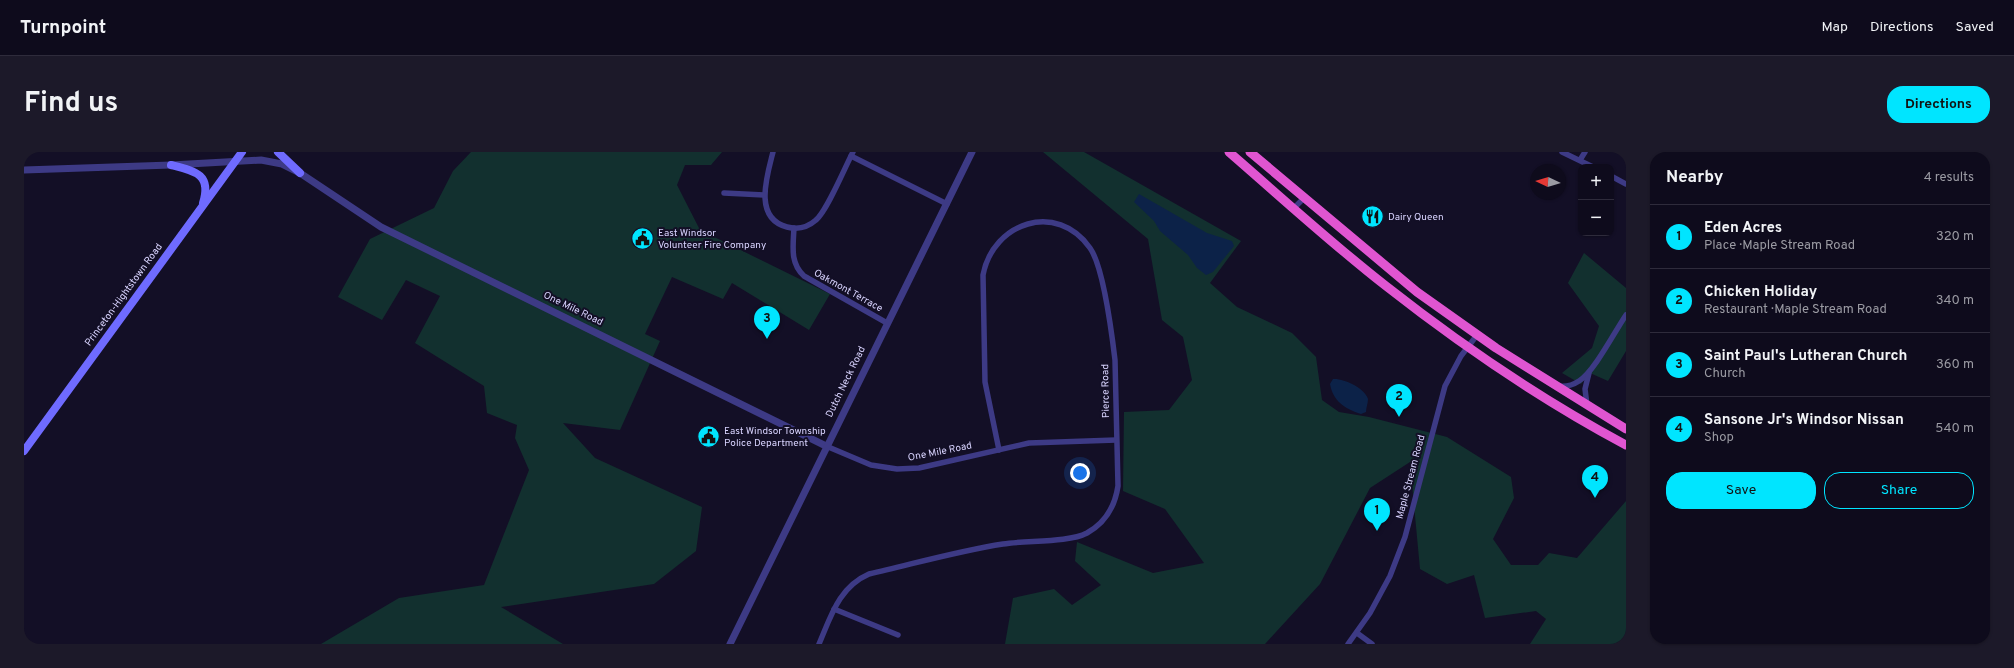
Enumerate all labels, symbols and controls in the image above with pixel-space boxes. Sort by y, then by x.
text: Turnpoint [20,16,106,40]
text: Map [1822,19,1848,36]
text: Directions [1870,19,1934,36]
text: Saved [1956,19,1994,36]
text: Find us [24,86,118,122]
button: Directions [1887,86,1990,123]
north arrow [1530,164,1566,200]
map controls [1578,164,1614,236]
button: + [1578,164,1614,200]
text: Nearby [1666,167,1723,189]
text: 4 results [1924,170,1974,186]
button: − [1578,200,1614,236]
restaurant icon: Dairy Queen [1360,204,1386,230]
place label: Dairy Queen [1388,211,1444,224]
text: Eden Acres [1704,219,1782,238]
public building icon: East Windsor Volunteer Fire Company [629,226,655,252]
place label: East Windsor Volunteer Fire Company [658,227,766,252]
text: 1 [1676,229,1682,245]
text: 320 m [1936,229,1974,245]
text: Place · Maple Stream Road [1704,238,1855,254]
street label: Princeton-Hightstown Road [82,241,166,349]
street label: Oakmont Terrace [811,267,885,315]
text: Chicken Holiday [1704,283,1817,302]
street label: One Mile Road [541,289,605,329]
text: 2 [1675,293,1683,309]
text: 340 m [1936,293,1974,309]
text: Restaurant · Maple Stream Road [1704,302,1887,318]
pin: 3 [754,306,780,339]
street label: Dutch Neck Road [823,344,869,420]
text: Saint Paul's Lutheran Church [1704,347,1907,366]
text: 3 [1675,357,1683,373]
text: 360 m [1936,357,1974,373]
street label: Pierce Road [1099,364,1113,418]
text: Church [1704,366,1746,382]
pin: 2 [1386,384,1412,417]
text: Sansone Jr's Windsor Nissan [1704,411,1904,430]
text: 4 [1675,421,1683,437]
text: 540 m [1935,421,1974,437]
public building icon: East Windsor Township Police Department [695,424,721,450]
place label: East Windsor Township Police Department [724,425,826,450]
text: Shop [1704,430,1734,446]
street label: Maple Stream Road [1393,433,1429,521]
street label: One Mile Road [907,439,973,465]
your location [1070,463,1090,483]
pin: 4 [1582,465,1608,498]
button: Save [1666,472,1816,509]
button: Share [1824,472,1974,509]
pin: 1 [1364,498,1390,531]

